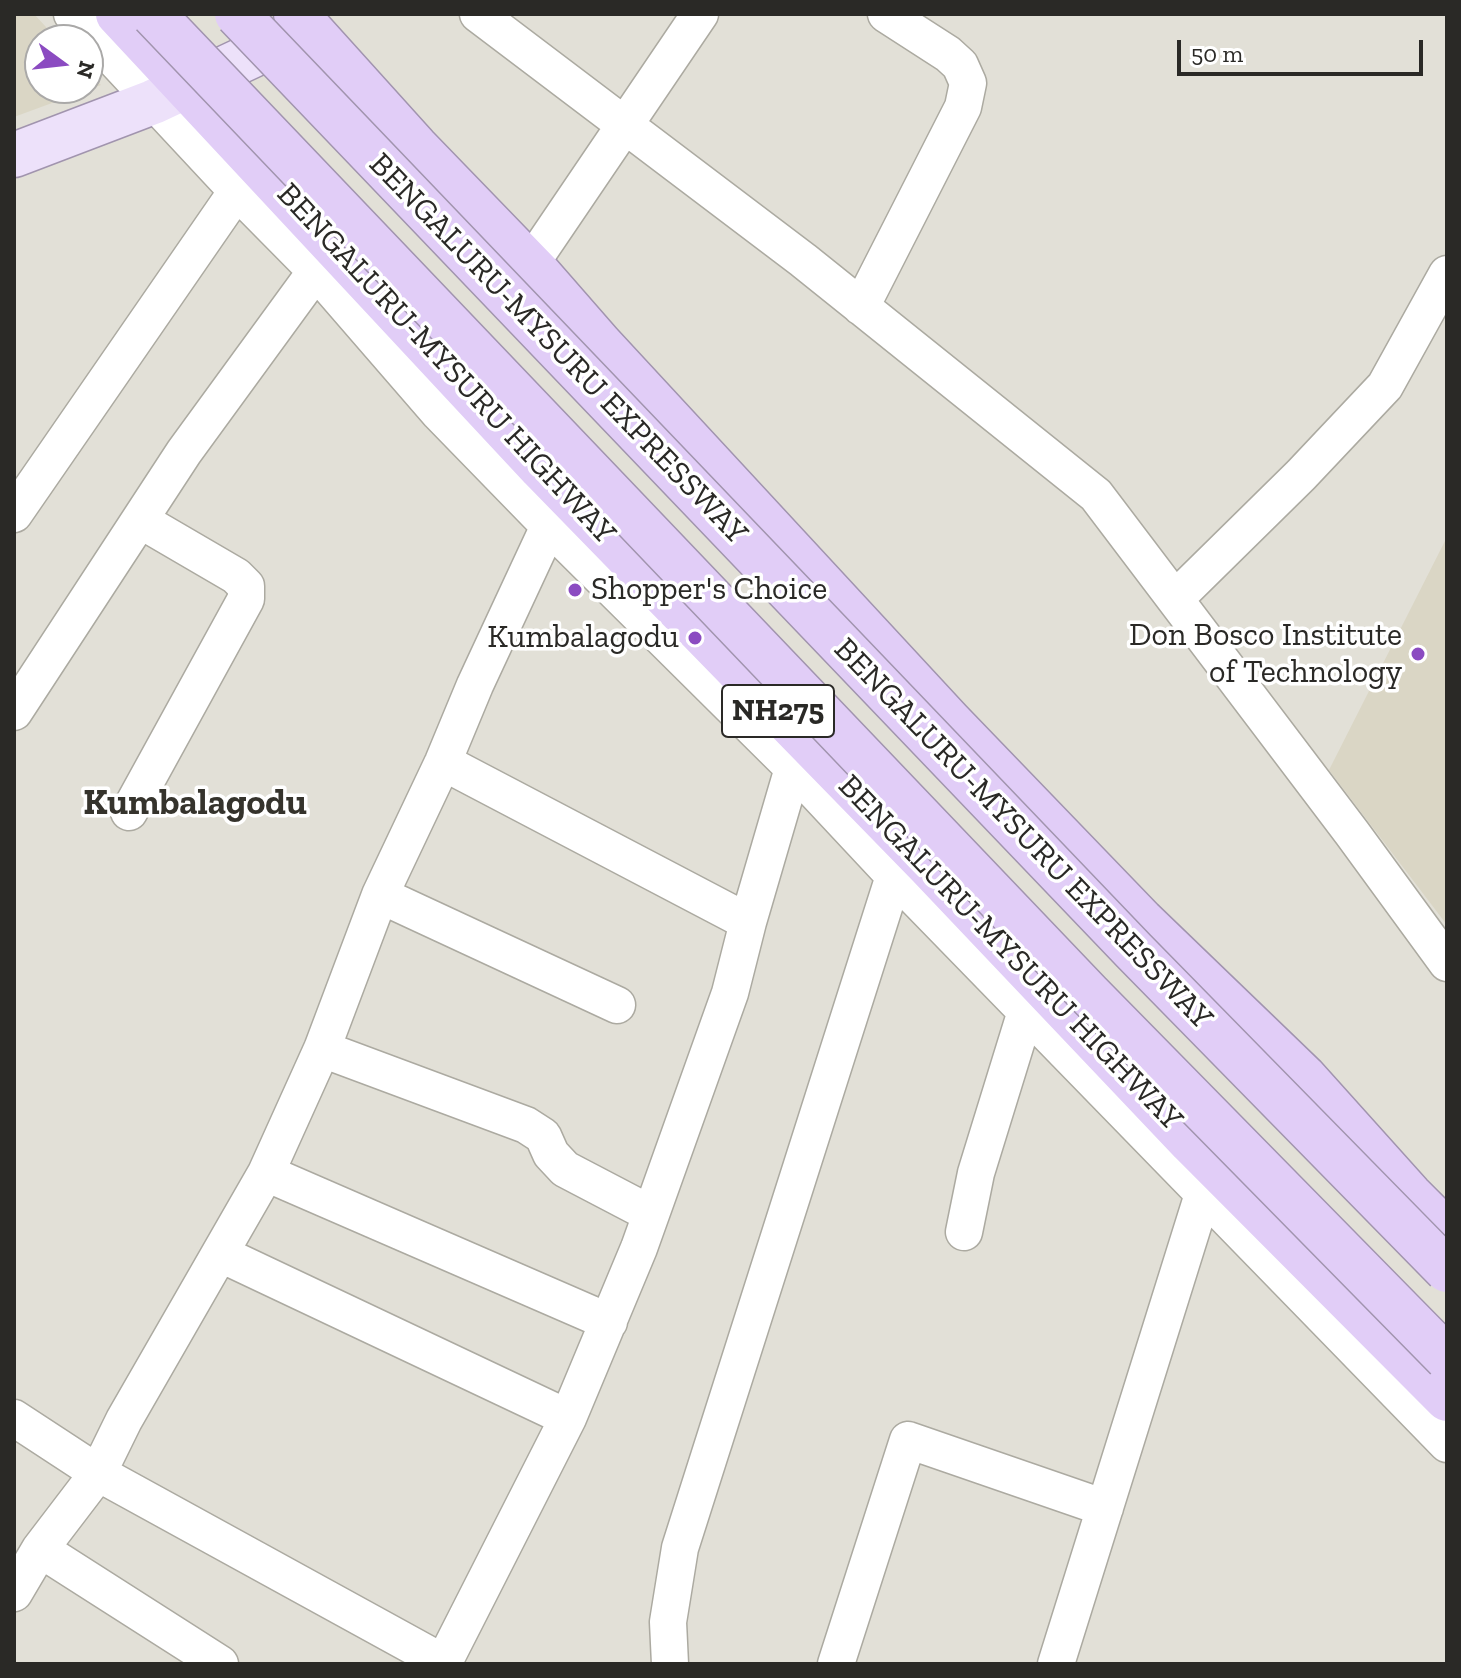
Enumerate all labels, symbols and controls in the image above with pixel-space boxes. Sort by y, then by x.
north arrow [24,24,104,104]
scale bar [1181,24,1427,74]
text: 50 m [1191,39,1243,68]
text: N [71,58,101,81]
street label: BENGALURU-MYSURU EXPRESSWAY [361,146,755,552]
street label: BENGALURU-MYSURU HIGHWAY [269,176,623,552]
place label: Shopper's Choice [591,571,827,609]
marker: Shopper's Choice [566,581,584,599]
place label: Don Bosco Institute of Technology [1129,617,1402,692]
place label: Kumbalagodu [487,619,679,657]
marker: Kumbalagodu [686,629,704,647]
street label: BENGALURU-MYSURU EXPRESSWAY [826,631,1220,1037]
marker: Don Bosco Institute of Technology [1409,645,1427,663]
road number: NH275 [722,685,834,737]
street label: BENGALURU-MYSURU HIGHWAY [830,767,1190,1139]
district label: Kumbalagodu [83,782,307,826]

